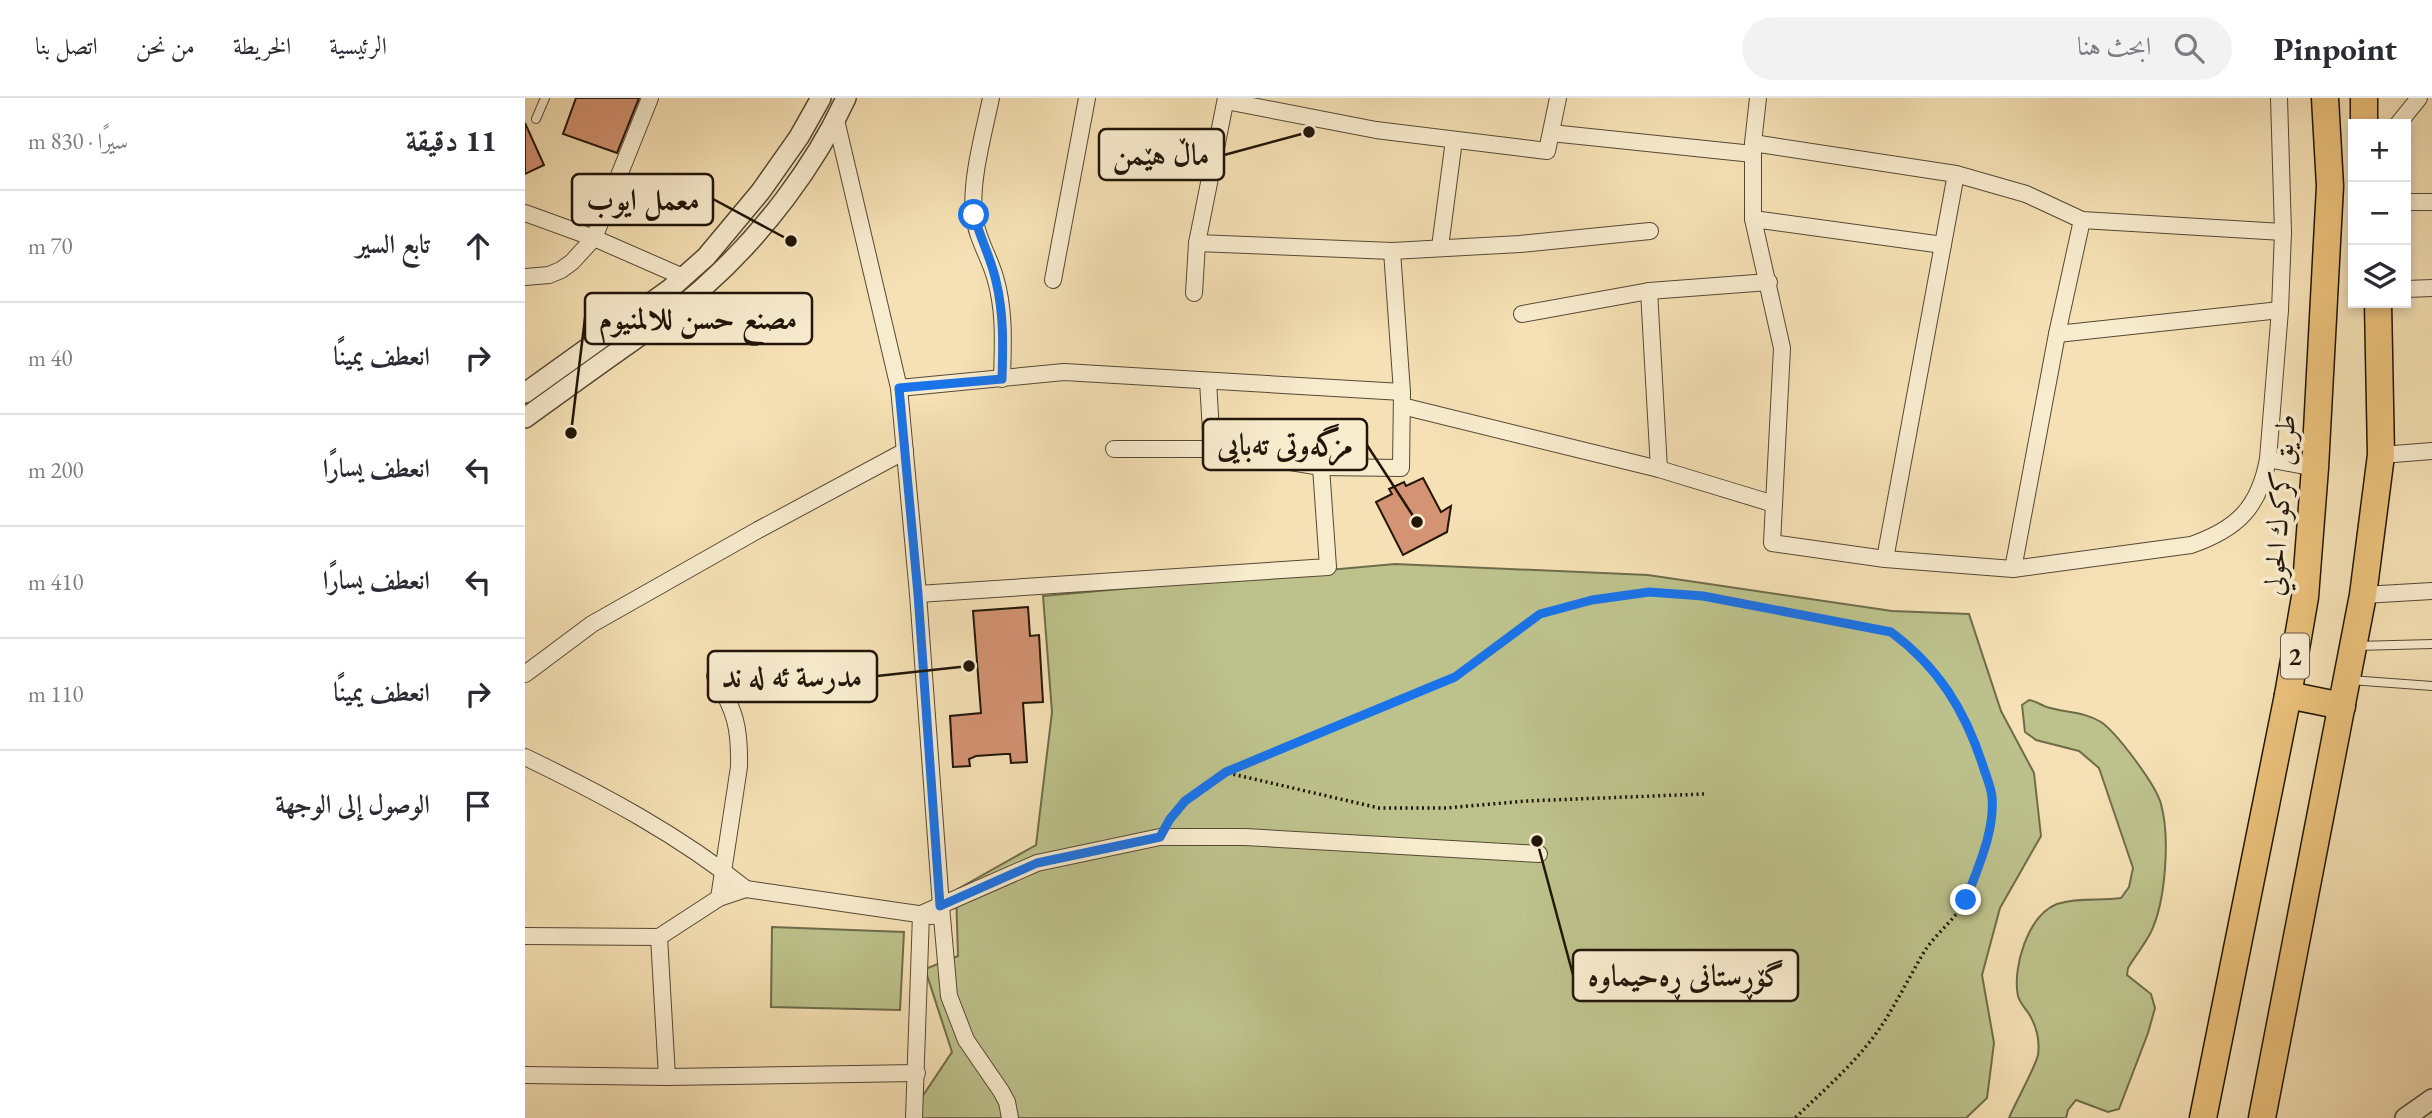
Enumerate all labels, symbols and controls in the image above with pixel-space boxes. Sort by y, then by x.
search box [1742,17,2232,80]
text: Pinpoint [2274,27,2397,70]
text: ابحث هنا [2077,29,2152,63]
icon: search [2170,29,2208,67]
text: اتصل بنا [35,30,98,61]
text: من نحن [136,30,195,61]
text: الخريطة [233,30,291,61]
text: الرئيسية [329,30,387,61]
map controls [2348,119,2411,308]
button: + [2348,119,2411,182]
text: 11 دقيقة [406,121,497,160]
text: سيرًا · 830 m [28,126,128,156]
callout: ماڵ هێمن [1099,129,1224,180]
text: ماڵ هێمن [1113,135,1209,175]
callout: معمل ايوب [572,174,713,225]
text: معمل ايوب [586,180,700,221]
button: − [2348,182,2411,245]
route start [958,199,989,230]
text: تابع السير [356,227,430,261]
icon: ahead [459,227,497,265]
text: 70 m [28,231,73,261]
button: layers [2348,245,2411,308]
callout: مصنع حسن للالمنيوم [585,293,812,344]
text: مصنع حسن للالمنيوم [599,299,797,346]
text: انعطف يمينًا [333,339,430,373]
icon: right [459,339,497,377]
text: 40 m [28,343,73,373]
street label: طريق كركوك الحولي [2255,413,2308,597]
callout: مزگەوتی تەبایی [1203,419,1367,470]
text: مزگەوتی تەبایی [1216,423,1353,466]
text: انعطف يسارًا [323,451,430,485]
icon: left [459,451,497,489]
text: 200 m [28,455,84,485]
text: انعطف يسارًا [323,563,430,597]
icon: left [459,563,497,601]
text: 410 m [28,567,84,597]
road number: 2 [2281,634,2309,678]
callout: مدرسة ئه له ند [708,651,877,702]
text: مدرسة ئه له ند [722,657,862,696]
text: انعطف يمينًا [333,675,430,709]
icon: right [459,675,497,713]
text: 110 m [28,679,84,709]
text: الوصول إلى الوجهة [275,787,430,821]
icon: arrive [459,787,497,825]
route end [1950,884,1981,915]
callout: گۆڕستانی ڕەحیماوە [1573,950,1798,1001]
text: گۆڕستانی ڕەحیماوە [1588,956,1784,1001]

